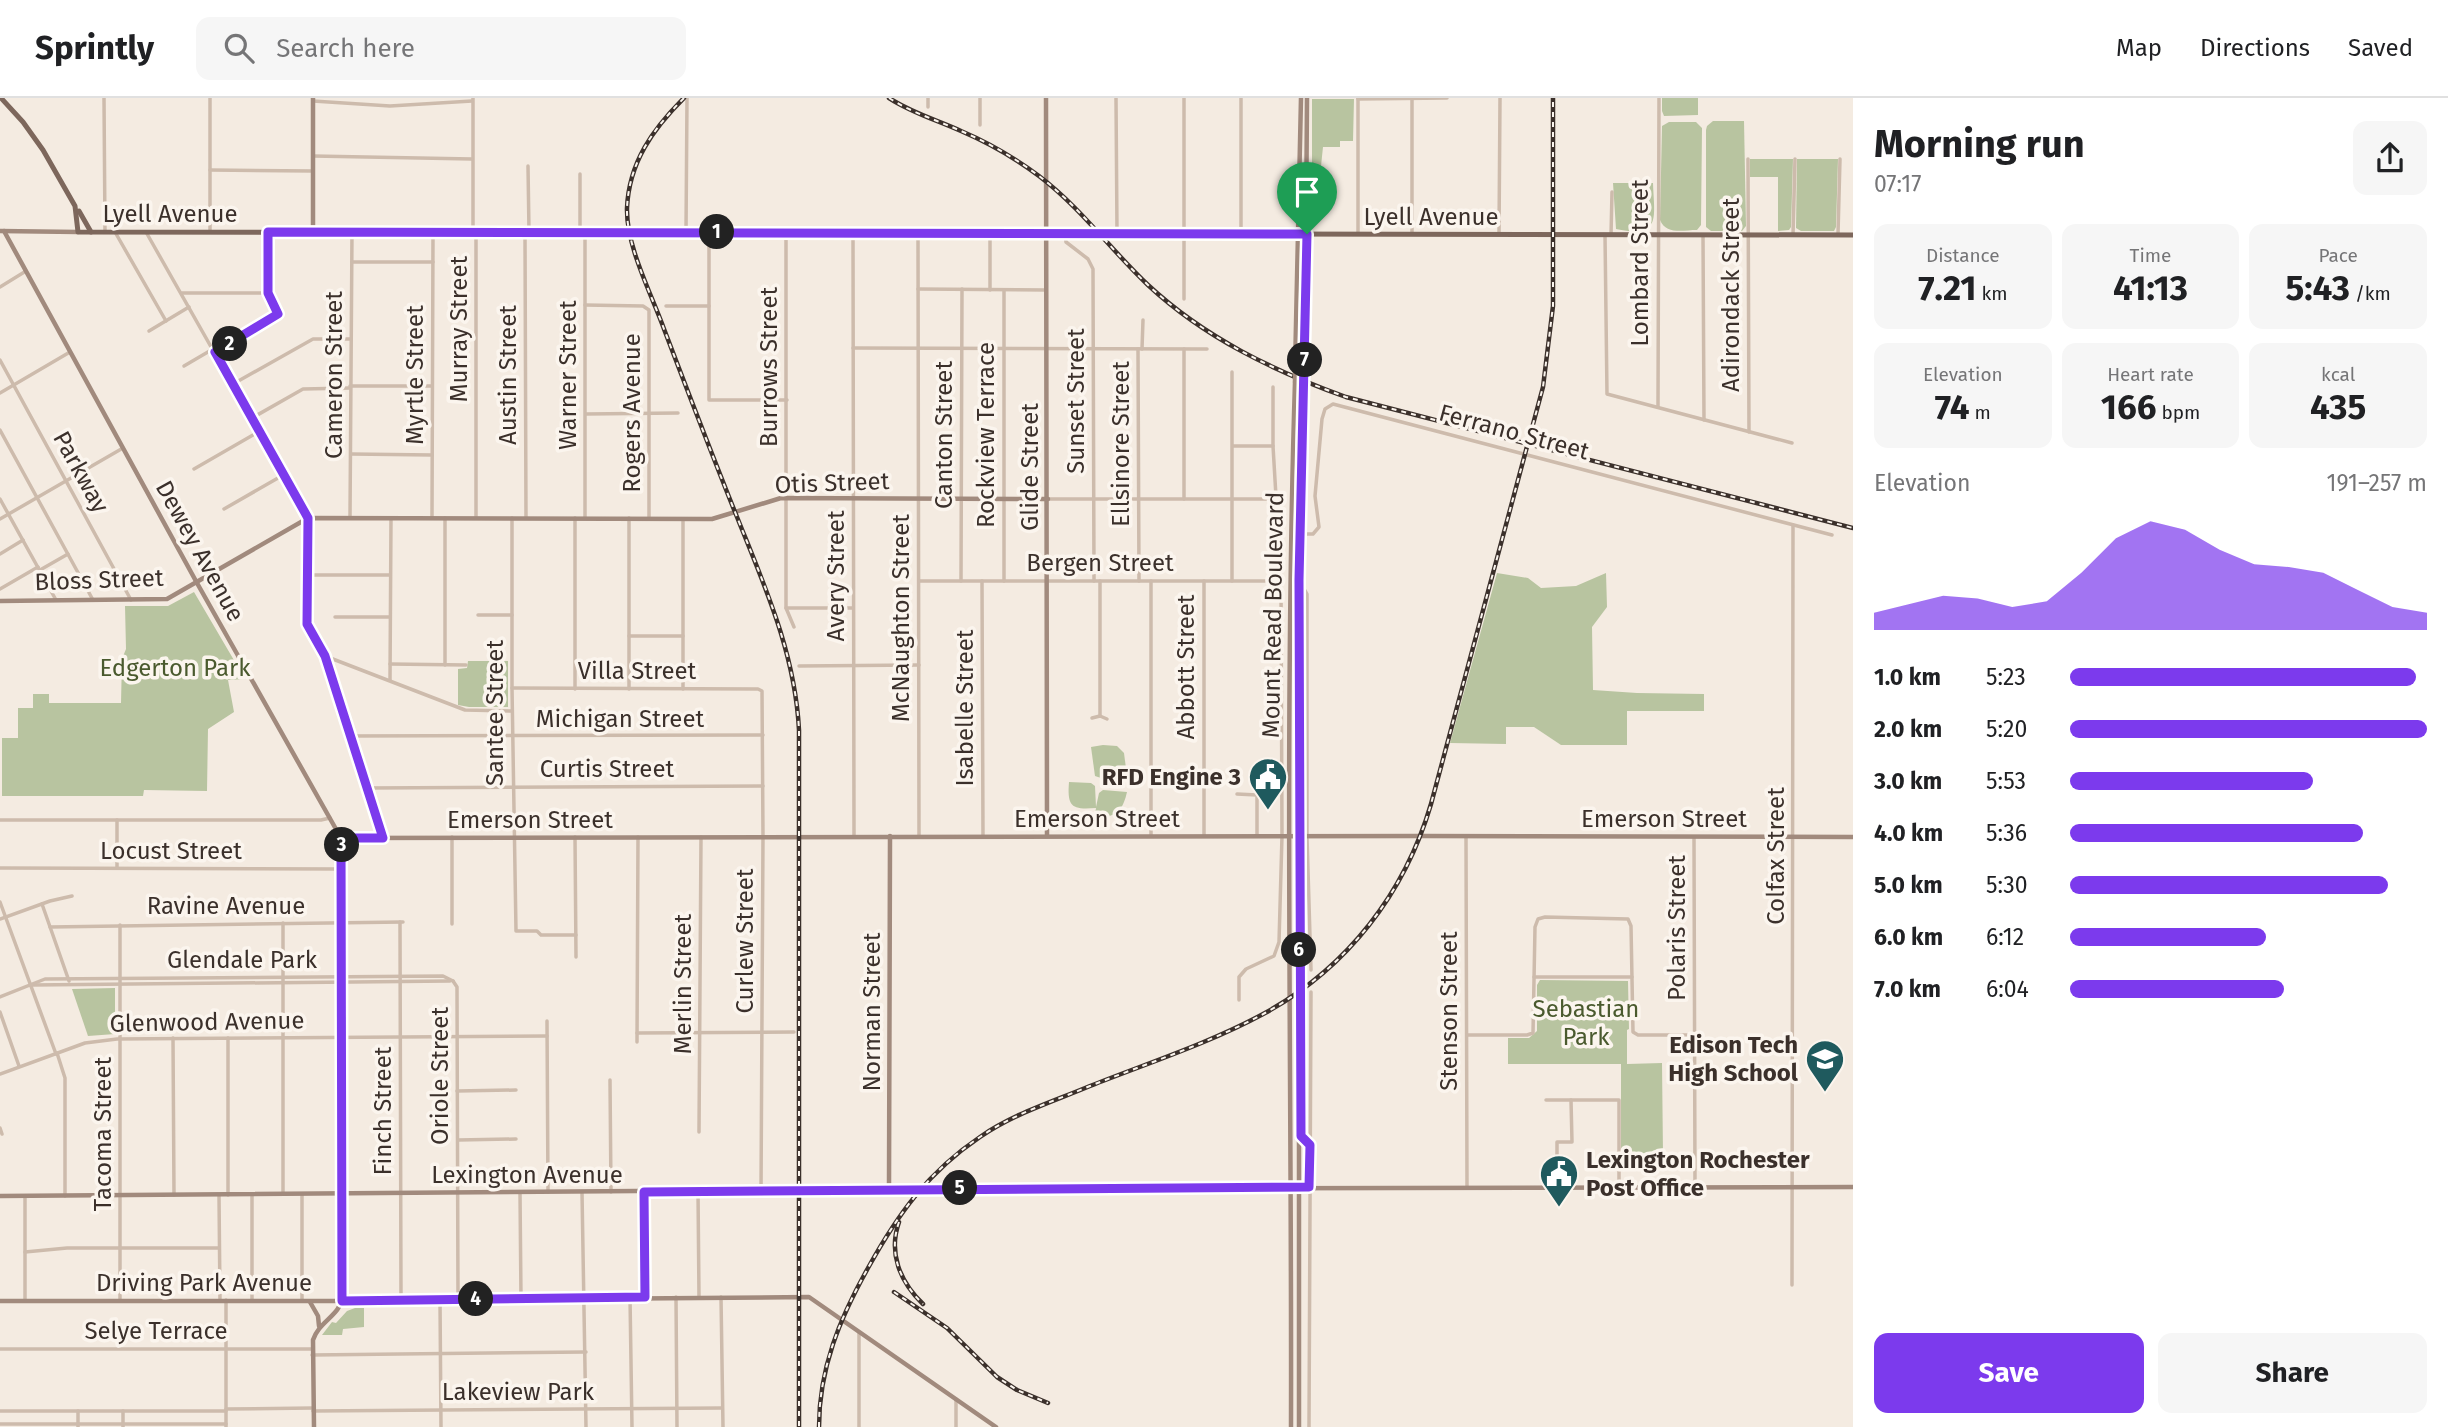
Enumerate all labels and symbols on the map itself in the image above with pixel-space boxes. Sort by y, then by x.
pin [1277,162,1337,234]
street label: Lombard Street [1626,179,1654,347]
street label: Adirondack Street [1717,198,1745,392]
street label: Lyell Avenue [102,200,238,228]
street label: Lyell Avenue [1363,203,1499,231]
pin: 1 [700,214,734,250]
street label: Murray Street [445,256,473,402]
street label: Burrows Street [755,287,783,447]
street label: Cameron Street [320,291,348,459]
street label: Warner Street [554,300,582,450]
street label: Myrtle Street [401,305,429,445]
street label: Austin Street [494,305,522,445]
pin: 2 [212,327,247,362]
street label: Sunset Street [1062,328,1090,474]
street label: Rogers Avenue [618,333,646,493]
street label: Rockview Terrace [972,342,1000,528]
pin: 7 [1288,342,1322,378]
street label: Canton Street [930,361,958,509]
street label: Ellsinore Street [1107,361,1135,527]
street label: Ferrano Street [1436,399,1592,466]
street label: Glide Street [1016,403,1044,531]
street label: Parkway [47,426,115,518]
street label: Otis Street [774,467,890,499]
street label: Dewey Avenue [150,476,250,626]
street label: Mount Read Boulevard [1257,492,1289,738]
street label: Avery Street [822,510,850,642]
street label: McNaughton Street [887,514,915,722]
street label: Bergen Street [1026,549,1174,577]
street label: Bloss Street [34,564,164,596]
street label: Abbott Street [1172,594,1200,740]
street label: Isabelle Street [951,629,979,786]
street label: Santee Street [481,640,509,786]
park label: Edgerton Park [99,654,251,682]
street label: Villa Street [578,657,697,685]
street label: Michigan Street [536,705,705,733]
street label: Curtis Street [540,755,675,783]
public building icon: RFD Engine 3 [1247,756,1289,811]
place label: RFD Engine 3 [1102,763,1241,791]
street label: Colfax Street [1762,787,1790,925]
street label: Emerson Street [1014,805,1180,833]
street label: Emerson Street [1581,805,1747,833]
street label: Emerson Street [447,806,613,834]
pin: 3 [324,828,360,862]
street label: Locust Street [100,837,242,865]
street label: Polaris Street [1663,855,1691,1001]
street label: Curlew Street [731,868,759,1013]
street label: Ravine Avenue [147,892,305,920]
street label: Merlin Street [669,913,697,1054]
street label: Stenson Street [1435,931,1463,1091]
street label: Norman Street [858,932,886,1091]
pin: 6 [1282,932,1316,968]
street label: Glendale Park [167,946,318,974]
park label: Sebastian Park [1533,995,1639,1051]
street label: Glenwood Avenue [109,1006,305,1038]
street label: Oriole Street [426,1007,454,1145]
place label: Edison Tech High School [1668,1031,1799,1087]
school or university icon: Edison Tech High School [1804,1038,1846,1093]
street label: Finch Street [369,1046,397,1175]
street label: Tacoma Street [89,1056,117,1211]
place label: Lexington Rochester Post Office [1586,1146,1810,1202]
public building icon: Lexington Rochester Post Office [1538,1153,1580,1208]
street label: Lexington Avenue [431,1161,623,1189]
pin: 5 [942,1170,978,1206]
street label: Driving Park Avenue [96,1269,312,1297]
pin: 4 [458,1282,494,1316]
street label: Selye Terrace [84,1317,228,1345]
street label: Lakeview Park [442,1378,595,1406]

